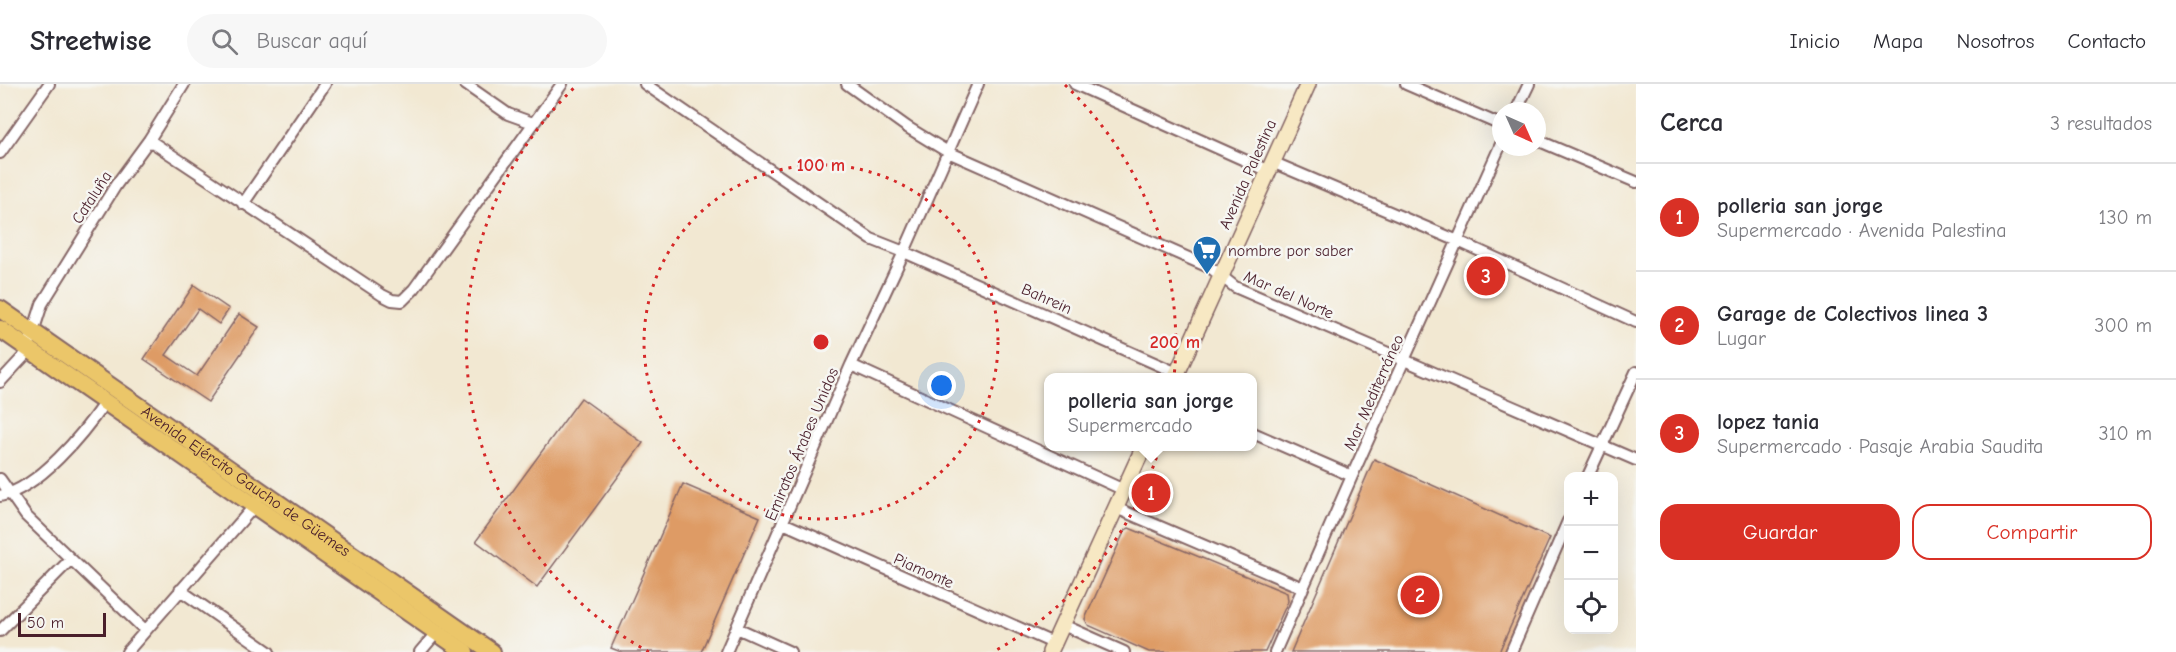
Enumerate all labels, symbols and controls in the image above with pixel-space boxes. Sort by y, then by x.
search box [187,14,607,68]
text: Streetwise [30,25,151,57]
icon: search [208,25,241,58]
text: Buscar aquí [256,28,367,54]
text: Inicio [1789,29,1840,53]
text: Mapa [1873,29,1923,53]
text: Nosotros [1956,29,2035,53]
text: Contacto [2068,29,2146,53]
north arrow [1492,102,1546,156]
text: Cerca [1660,108,1724,138]
text: 3 resultados [2050,112,2152,135]
street label: Avenida Palestina [1216,117,1280,232]
text: 100 m [797,155,845,176]
street label: Cataluña [68,168,116,227]
text: polleria san jorge [1717,193,1883,219]
text: 1 [1676,206,1683,229]
text: 130 m [2099,206,2152,229]
text: Supermercado · Avenida Palestina [1717,219,2007,242]
supermarket icon: nombre por saber [1191,234,1223,276]
place label: nombre por saber [1228,242,1354,260]
pin: 3 [1466,254,1506,298]
street label: Mar del Norte [1241,267,1336,323]
street label: Bahrein [1019,280,1075,318]
text: Garage de Colectivos linea 3 [1717,301,1988,327]
text: 2 [1675,314,1684,337]
text: 300 m [2094,314,2152,337]
text: Lugar [1717,327,1766,350]
centre of rings [811,332,831,352]
text: 200 m [1150,332,1200,353]
street label: Mar Mediterráneo [1340,332,1408,453]
street label: Emiratos Árabes Unidos [761,364,842,524]
your location [927,371,956,400]
popup [1044,373,1257,451]
text: polleria san jorge [1068,388,1233,414]
street label: Avenida Ejército Gaucho de Güemes [138,402,354,561]
text: lopez tania [1717,409,1819,435]
text: Supermercado [1068,414,1193,437]
text: 3 [1675,422,1684,445]
text: 310 m [2099,422,2152,445]
text: Supermercado · Pasaje Arabia Saudita [1717,435,2043,458]
pin: 1 [1132,470,1170,516]
map controls [1564,472,1618,634]
button: + [1564,472,1618,526]
button: Guardar [1660,504,1900,560]
button: Compartir [1912,504,2152,560]
button: − [1564,526,1618,580]
street label: Piamonte [891,550,956,592]
pin: 2 [1400,572,1440,618]
button: locate [1564,580,1618,634]
scale bar [18,610,106,638]
text: 50 m [27,614,64,632]

